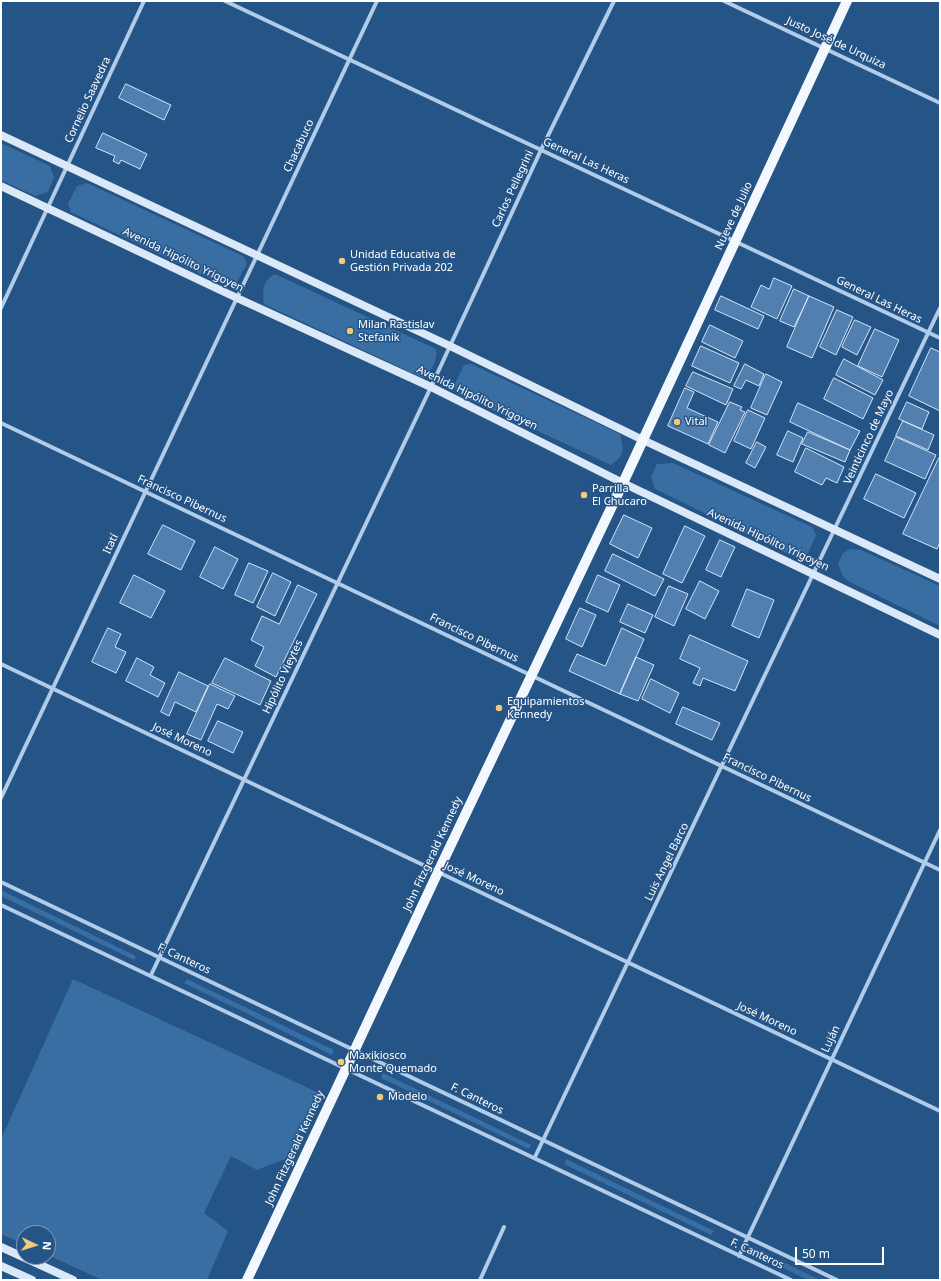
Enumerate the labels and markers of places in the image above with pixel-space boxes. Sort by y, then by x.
place label: Unidad Educativa de Gestión Privada 202 [350,248,456,274]
marker: Unidad Educativa de Gestión Privada 202 [337,256,347,266]
place label: Milan Rastislav Stefanik [358,318,434,344]
marker: Milan Rastislav Stefanik [345,326,355,336]
place label: Vital [685,415,707,429]
marker: Vital [672,417,682,427]
place label: Parrilla El Chucaro [592,482,647,508]
marker: Parrilla El Chucaro [579,490,589,500]
place label: Equipamientos Kennedy [507,695,584,721]
marker: Equipamientos Kennedy [494,703,504,713]
place label: Maxikiosco Monte Quemado [349,1049,437,1075]
marker: Maxikiosco Monte Quemado [336,1057,346,1067]
place label: Modelo [388,1090,427,1104]
marker: Modelo [375,1092,385,1102]

